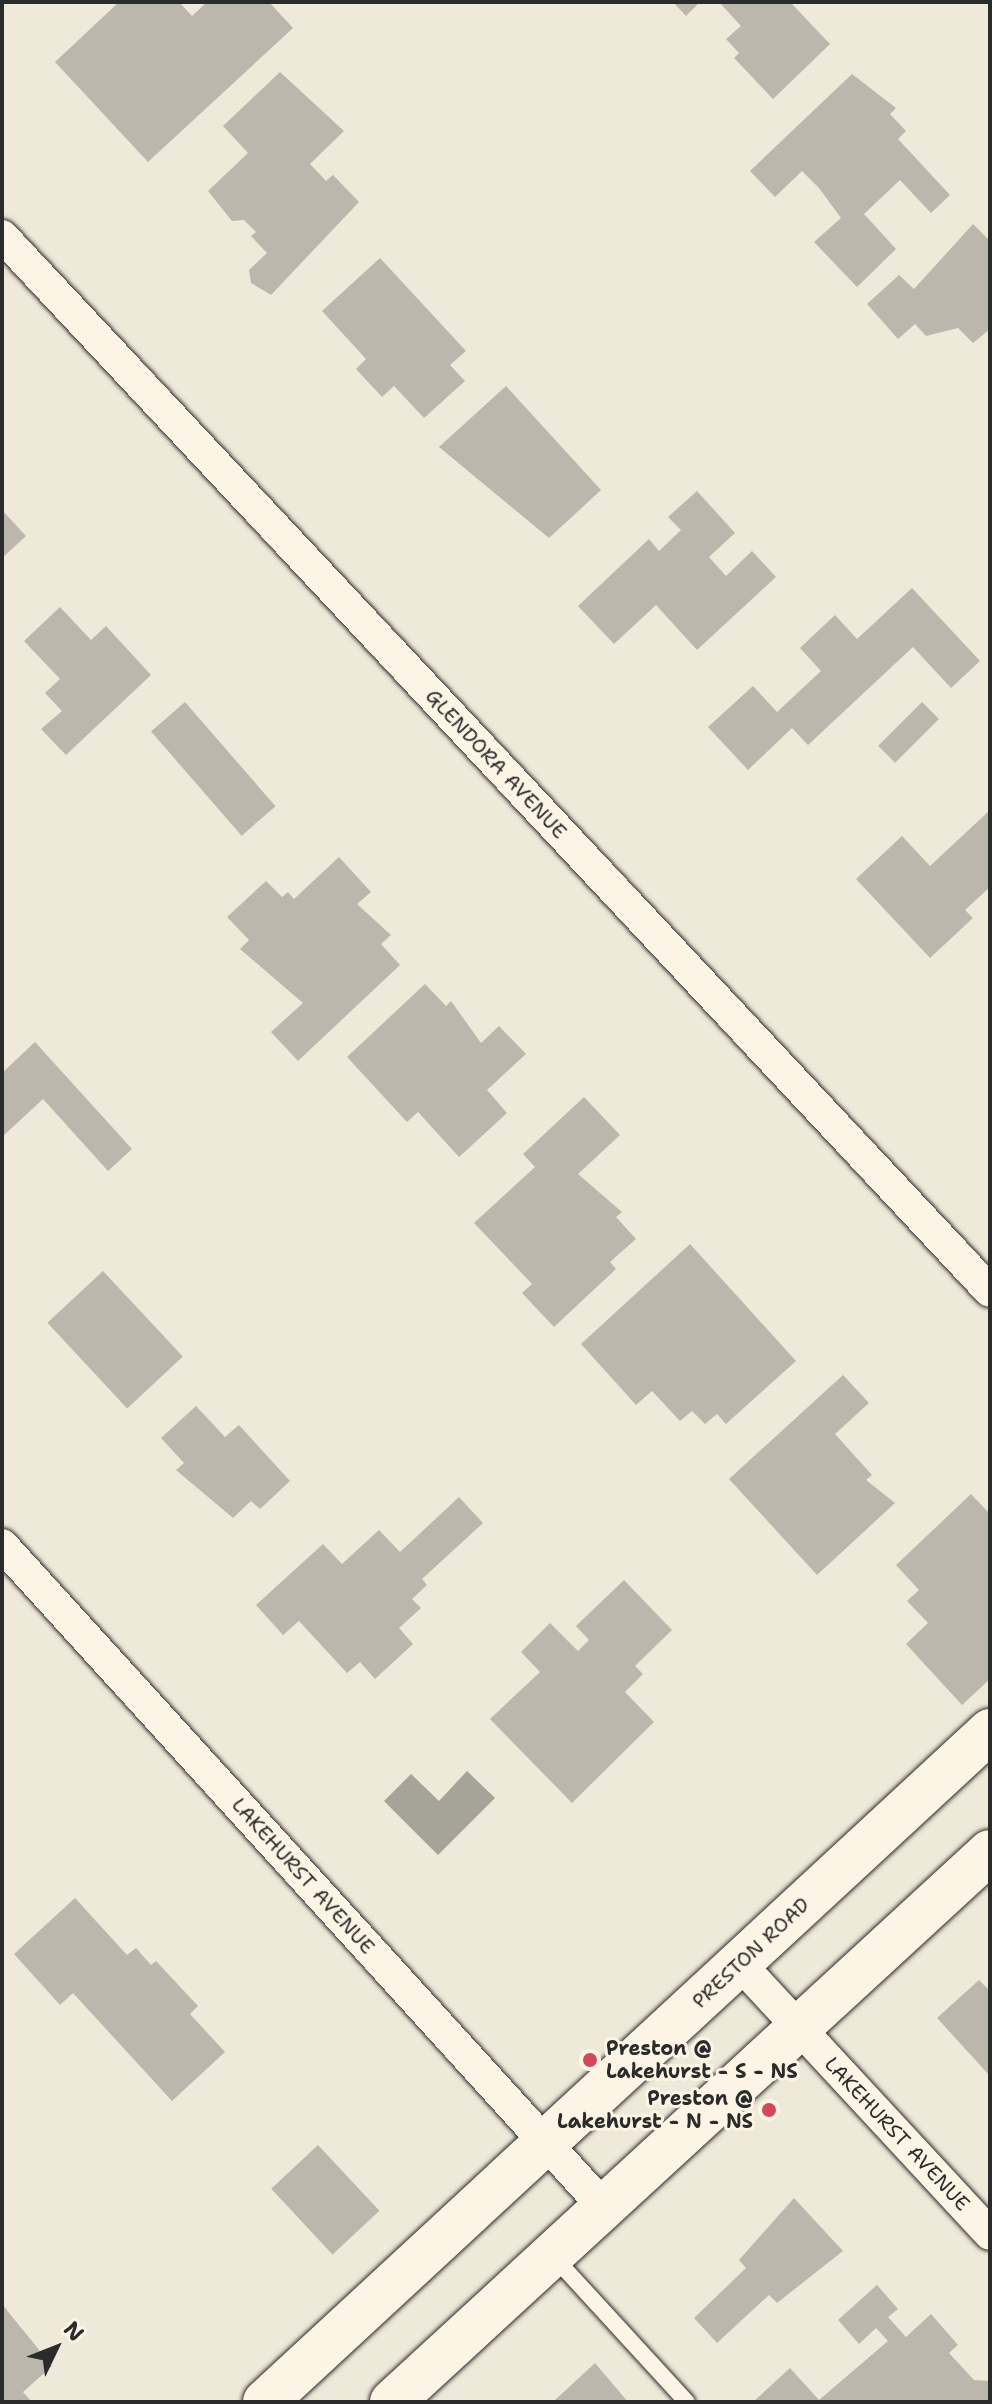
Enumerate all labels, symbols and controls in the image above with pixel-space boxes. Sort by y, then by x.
street label: GLENDORA AVENUE [420,684,572,844]
street label: LAKEHURST AVENUE [227,1793,379,1959]
street label: PRESTON ROAD [688,1893,814,2013]
place label: Preston @ Lakehurst - S - NS [606,2036,798,2083]
marker: Preston @ Lakehurst - S - NS [581,2051,599,2069]
street label: LAKEHURST AVENUE [819,2052,975,2216]
place label: Preston @ Lakehurst - N - NS [557,2086,753,2133]
marker: Preston @ Lakehurst - N - NS [760,2101,778,2119]
north arrow [16,2308,96,2388]
text: N [57,2315,90,2348]

